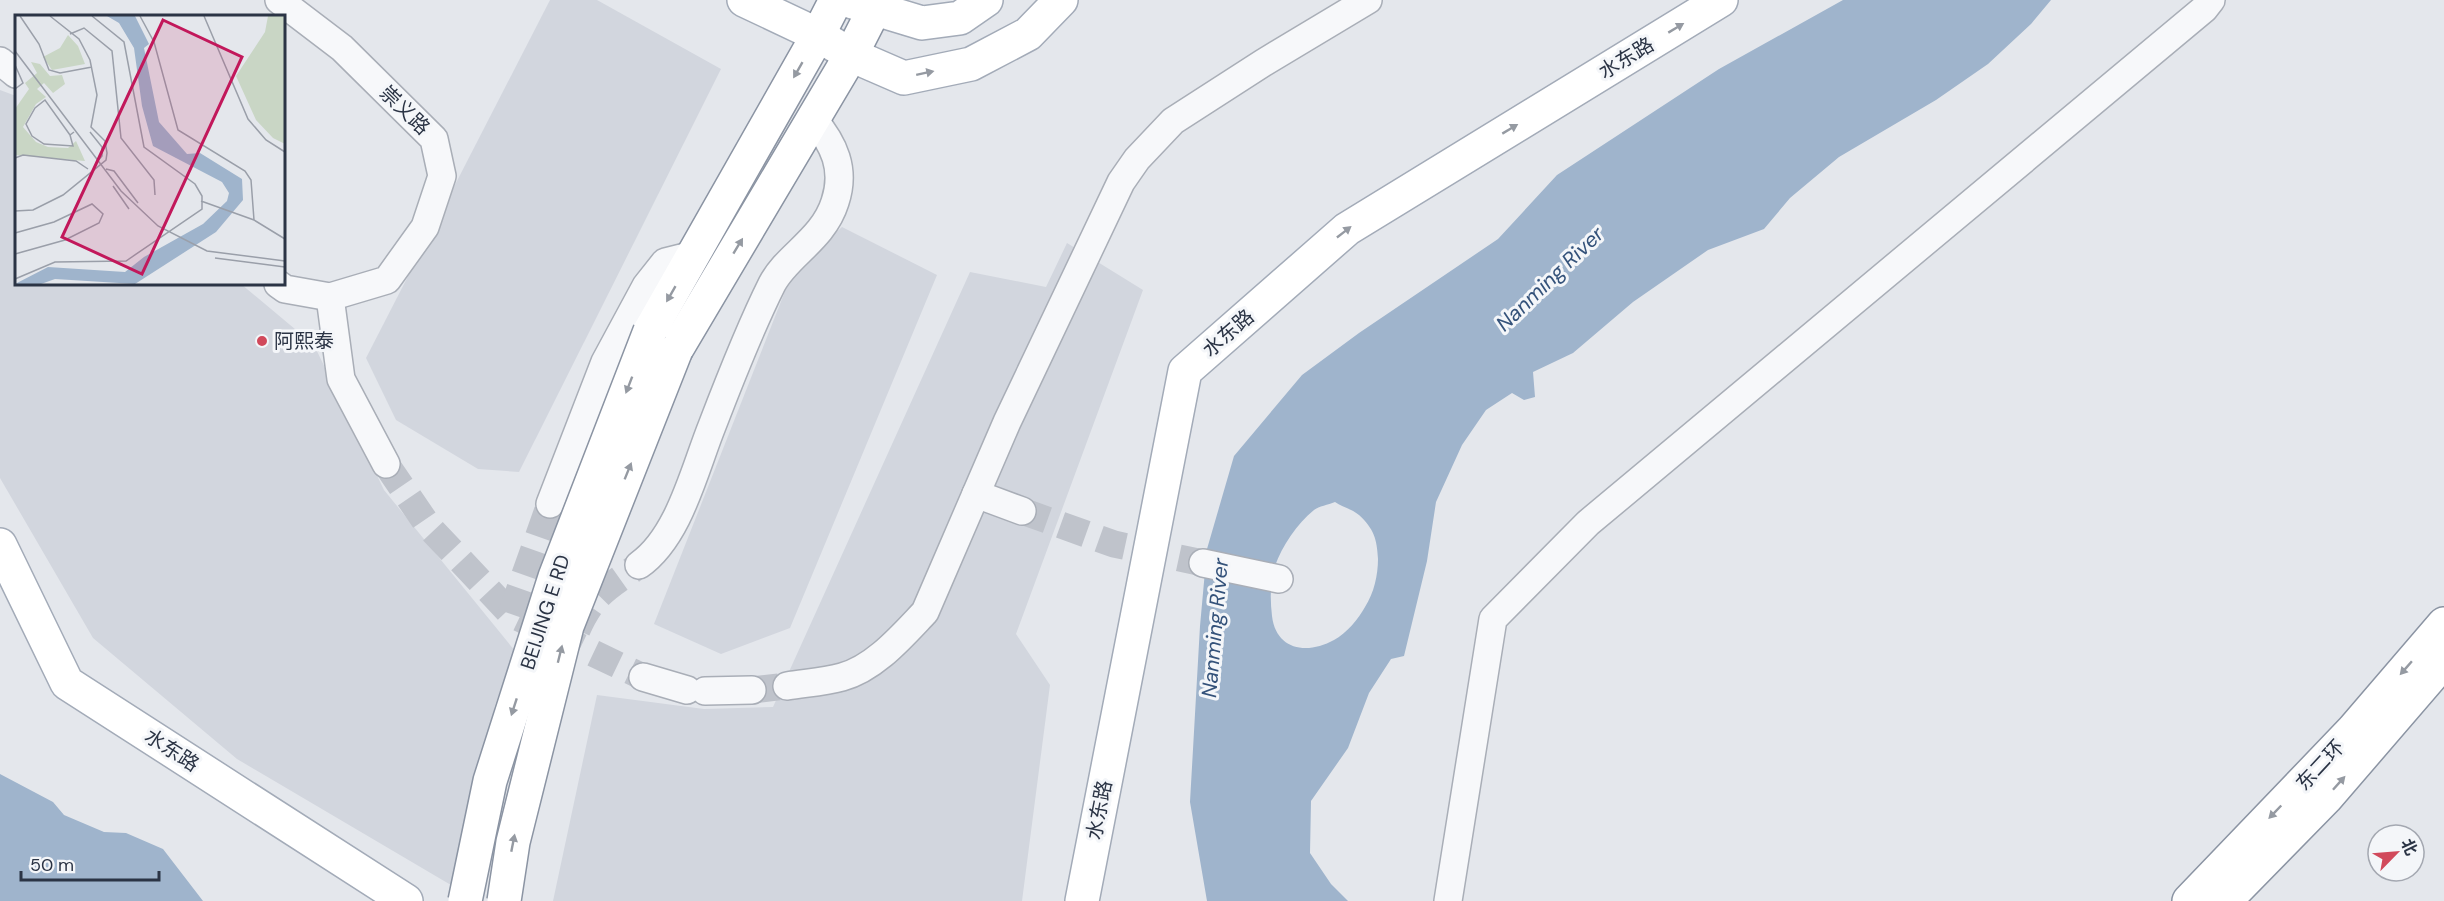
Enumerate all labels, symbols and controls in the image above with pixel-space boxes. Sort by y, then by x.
inset map [15,15,285,285]
one-way arrow [1668,22,1684,33]
street label: 水东路 [1594,31,1658,85]
one-way arrow [793,62,804,78]
one-way arrow [916,68,935,77]
street label: 崇义路 [374,80,436,140]
one-way arrow [1502,124,1518,135]
water label: Nanming River [1490,220,1611,338]
one-way arrow [1336,226,1352,239]
one-way arrow [732,238,743,254]
one-way arrow [665,286,676,302]
street label: 水东路 [1197,304,1259,362]
place label: 阿熙泰 [274,328,334,354]
marker: 阿熙泰 [255,334,269,348]
one-way arrow [623,377,633,395]
one-way arrow [623,462,633,480]
street label: BEIJING E RD [514,551,576,673]
water label: Nanming River [1195,556,1235,699]
one-way arrow [555,645,565,663]
one-way arrow [2400,660,2413,675]
one-way arrow [509,698,518,716]
street label: 水东路 [140,723,204,777]
street label: 东二环 [2290,734,2350,796]
one-way arrow [2332,776,2346,791]
street label: 水东路 [1081,778,1117,842]
one-way arrow [2268,805,2282,820]
north arrow [2366,823,2426,883]
one-way arrow [509,833,518,852]
text: 北 [2396,835,2422,859]
scale bar [21,844,159,882]
text: 50 m [30,853,74,877]

